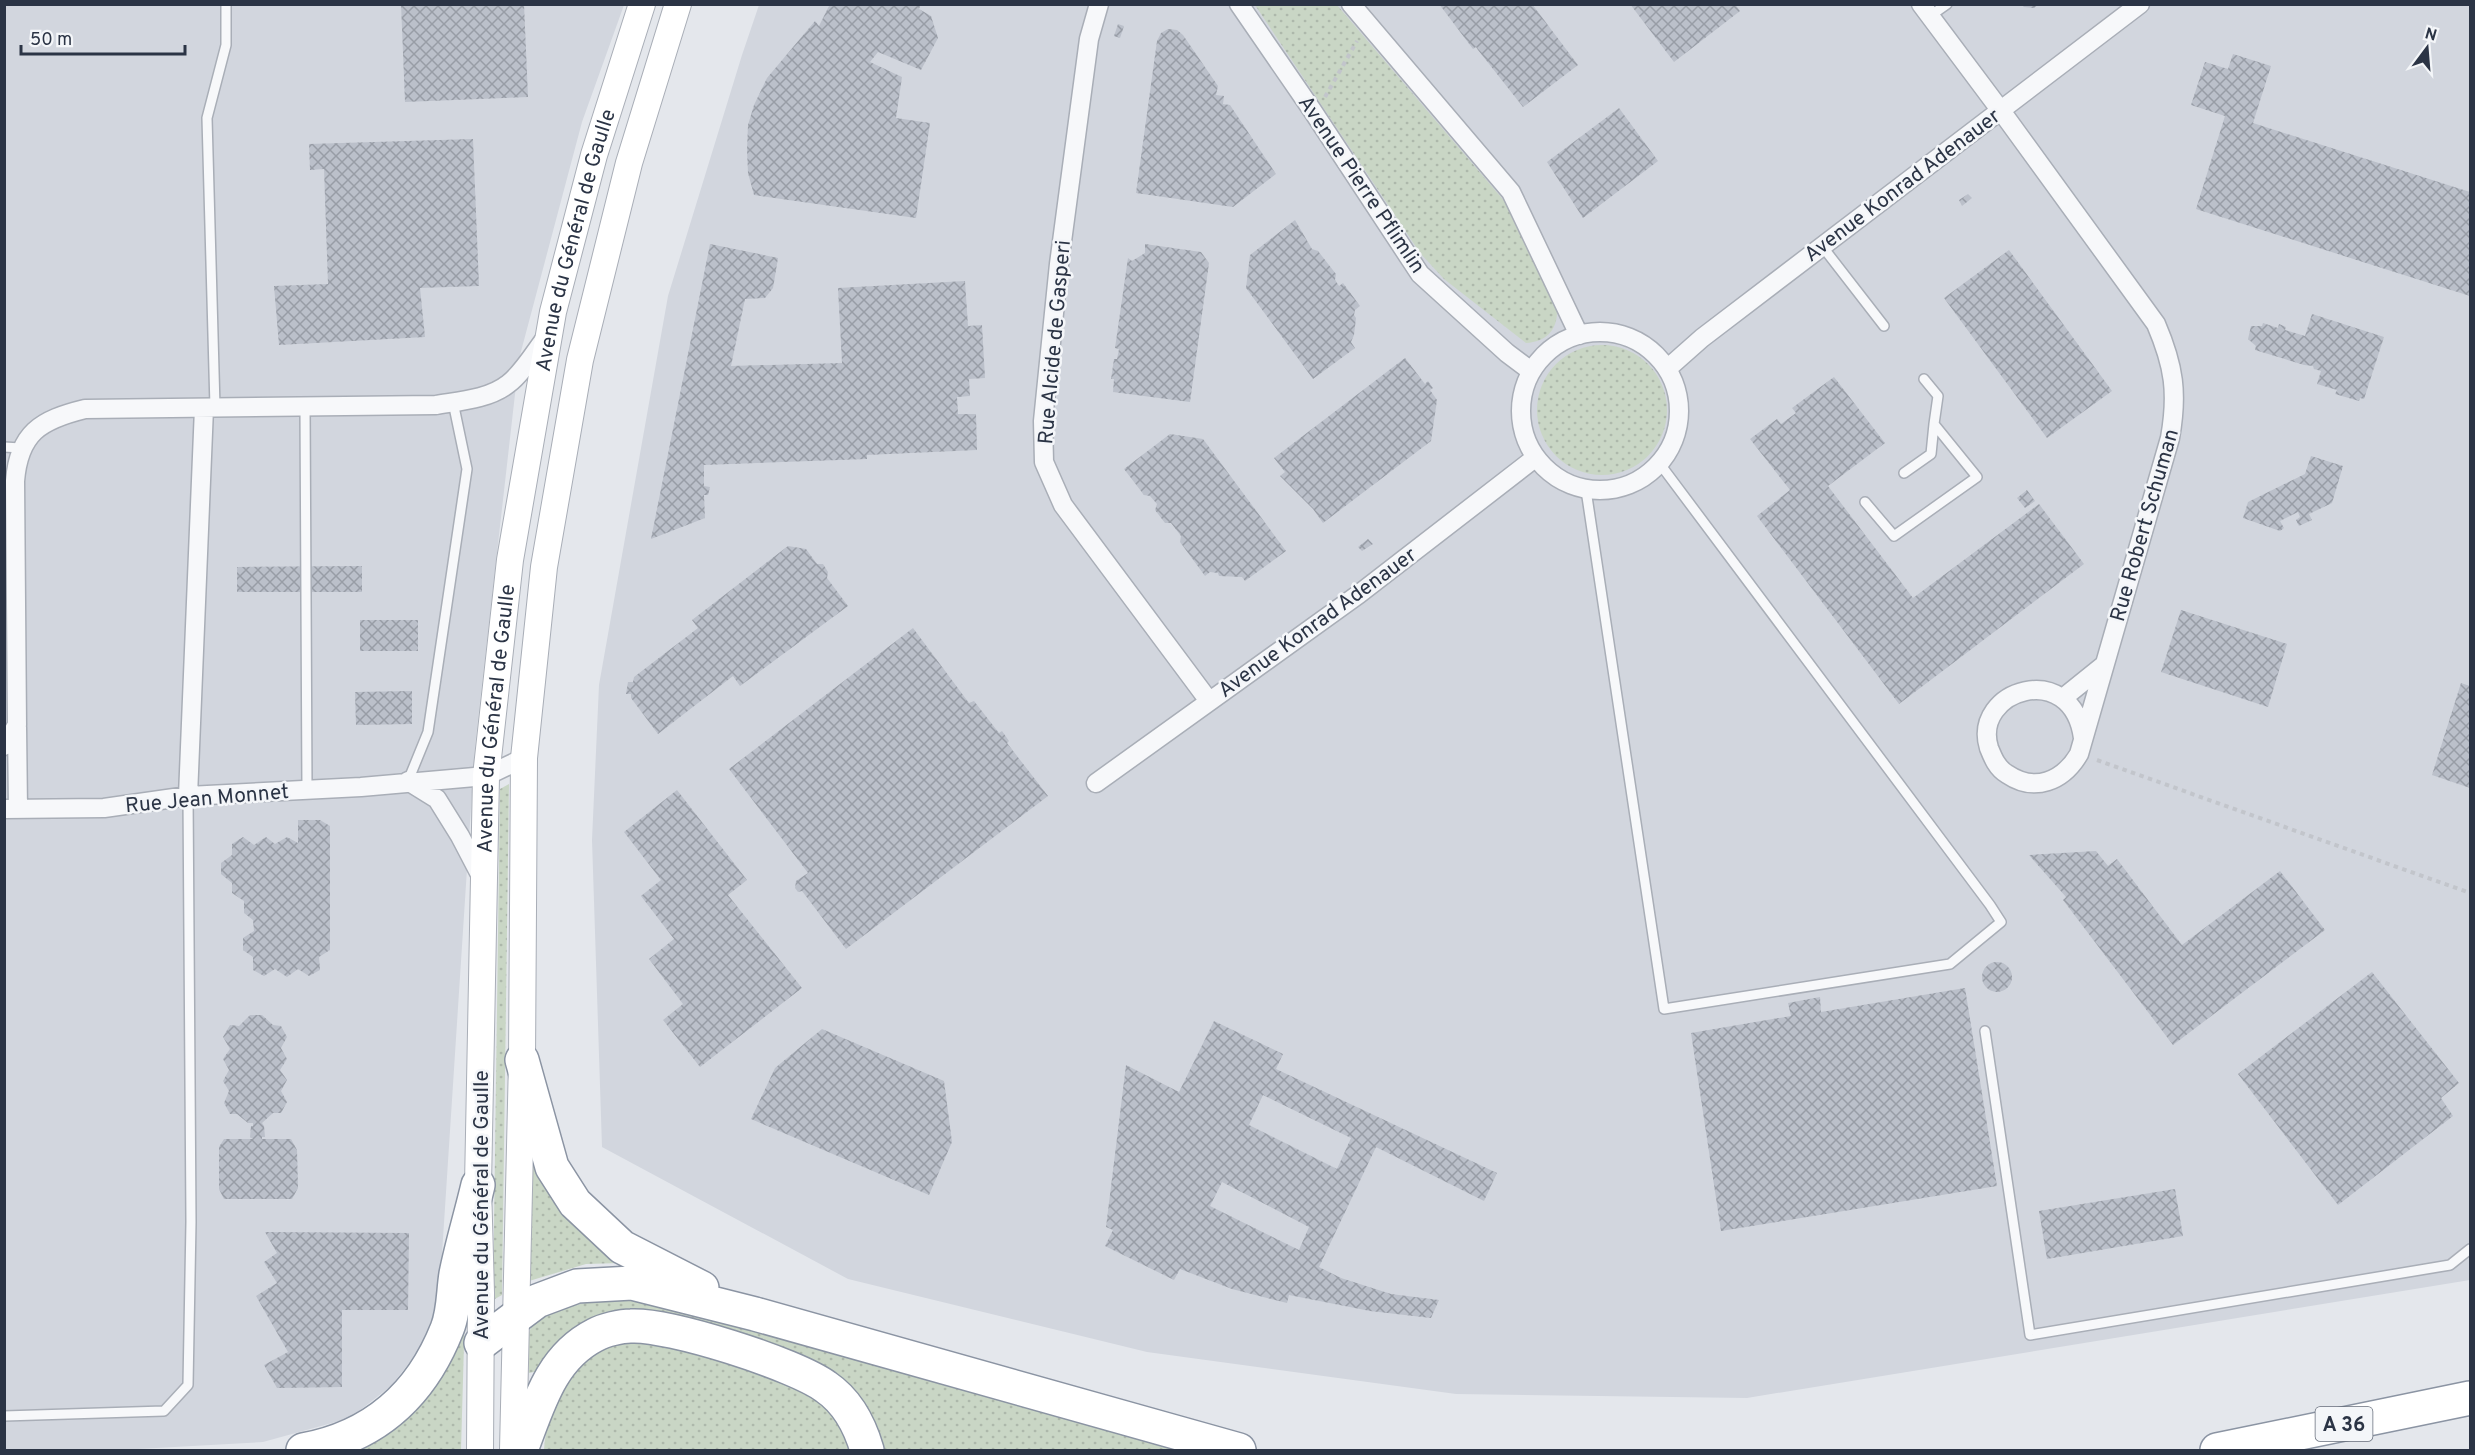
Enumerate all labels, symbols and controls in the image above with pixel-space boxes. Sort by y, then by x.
scale bar [21,18,184,56]
north arrow [2397,18,2457,78]
text: N [2422,24,2439,47]
text: 50 m [30,29,72,52]
street label: Avenue Pierre Pflimlin [1291,91,1430,279]
street label: Avenue Konrad Adenauer [1799,104,2006,269]
street label: Avenue du Général de Gaulle [531,106,623,374]
street label: Rue Alcide de Gasperi [1033,239,1078,445]
street label: Rue Robert Schuman [2105,426,2186,625]
street label: Avenue Konrad Adenauer [1213,542,1422,704]
street label: Avenue du Général de Gaulle [472,583,522,853]
street label: Rue Jean Monnet [124,779,290,820]
street label: Avenue du Général de Gaulle [469,1070,496,1340]
road number: A 36 [2316,1407,2372,1441]

